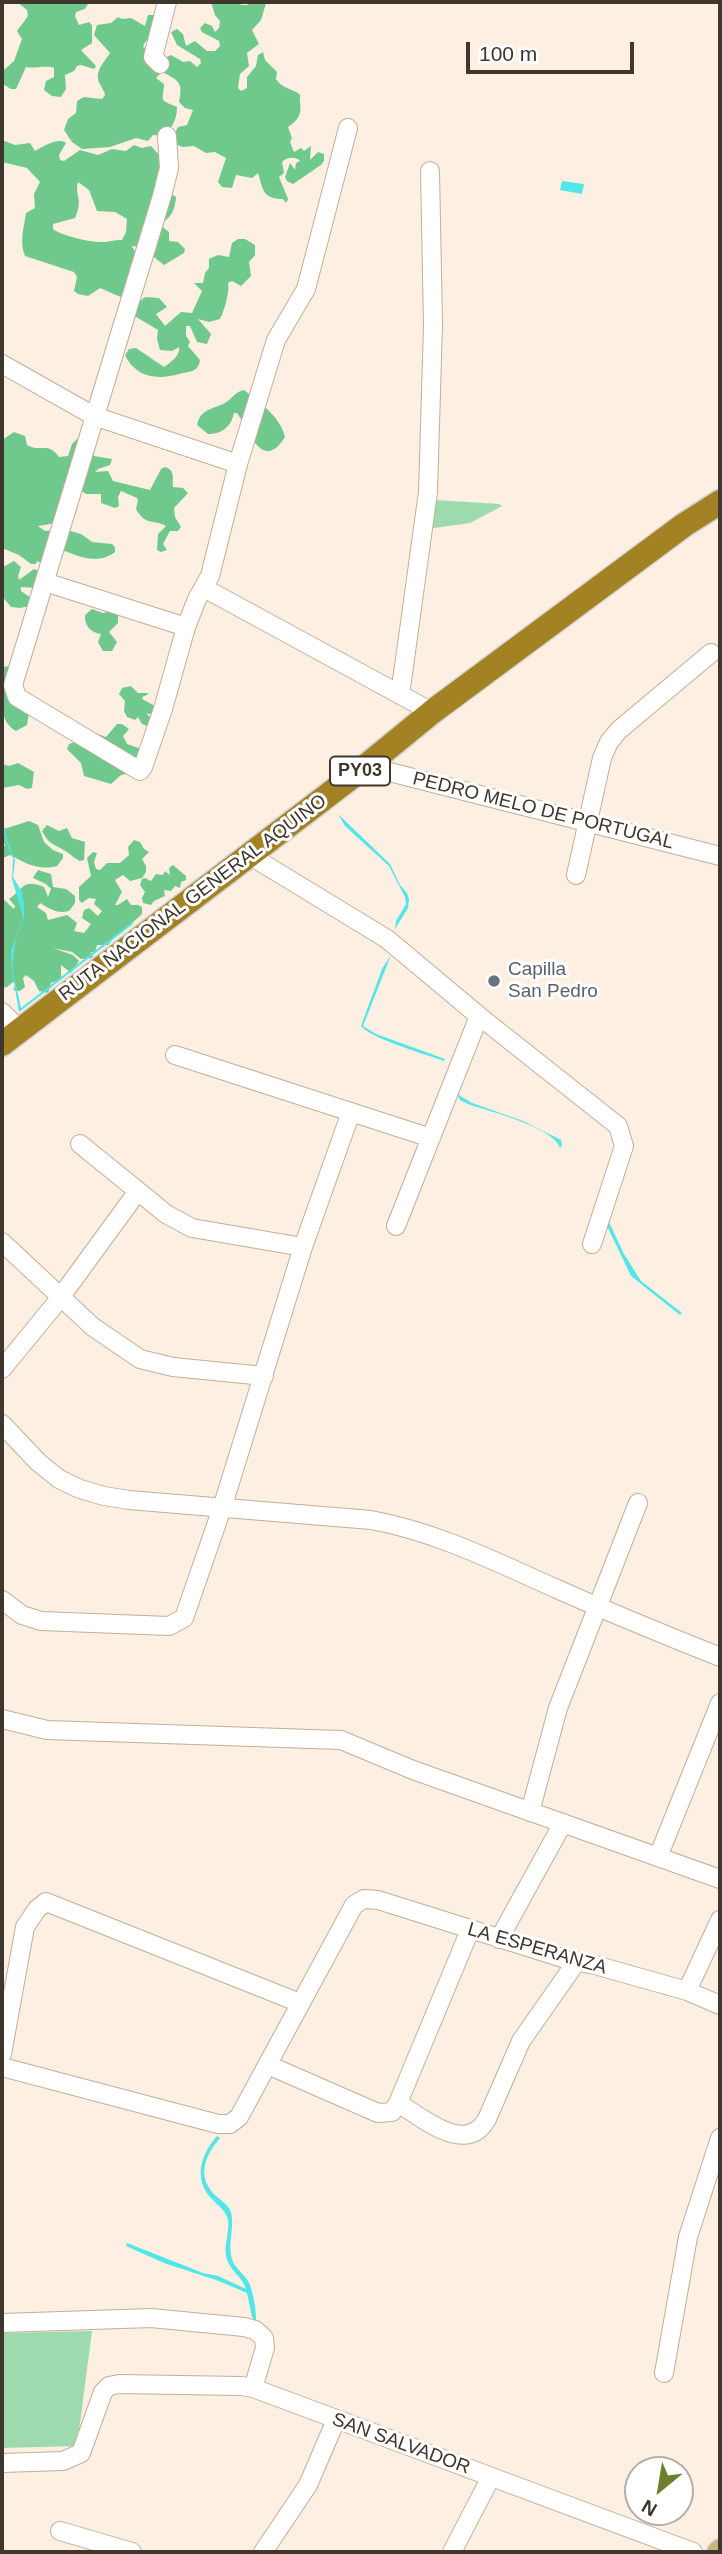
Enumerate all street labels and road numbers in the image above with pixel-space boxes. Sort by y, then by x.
road number: PY03 [330,756,390,786]
street label: PEDRO MELO DE PORTUGAL [410,768,676,854]
street label: RUTA NACIONAL GENERAL AQUINO [55,790,331,1006]
street label: LA ESPERANZA [465,1918,609,1980]
street label: SAN SALVADOR [329,2408,473,2480]

